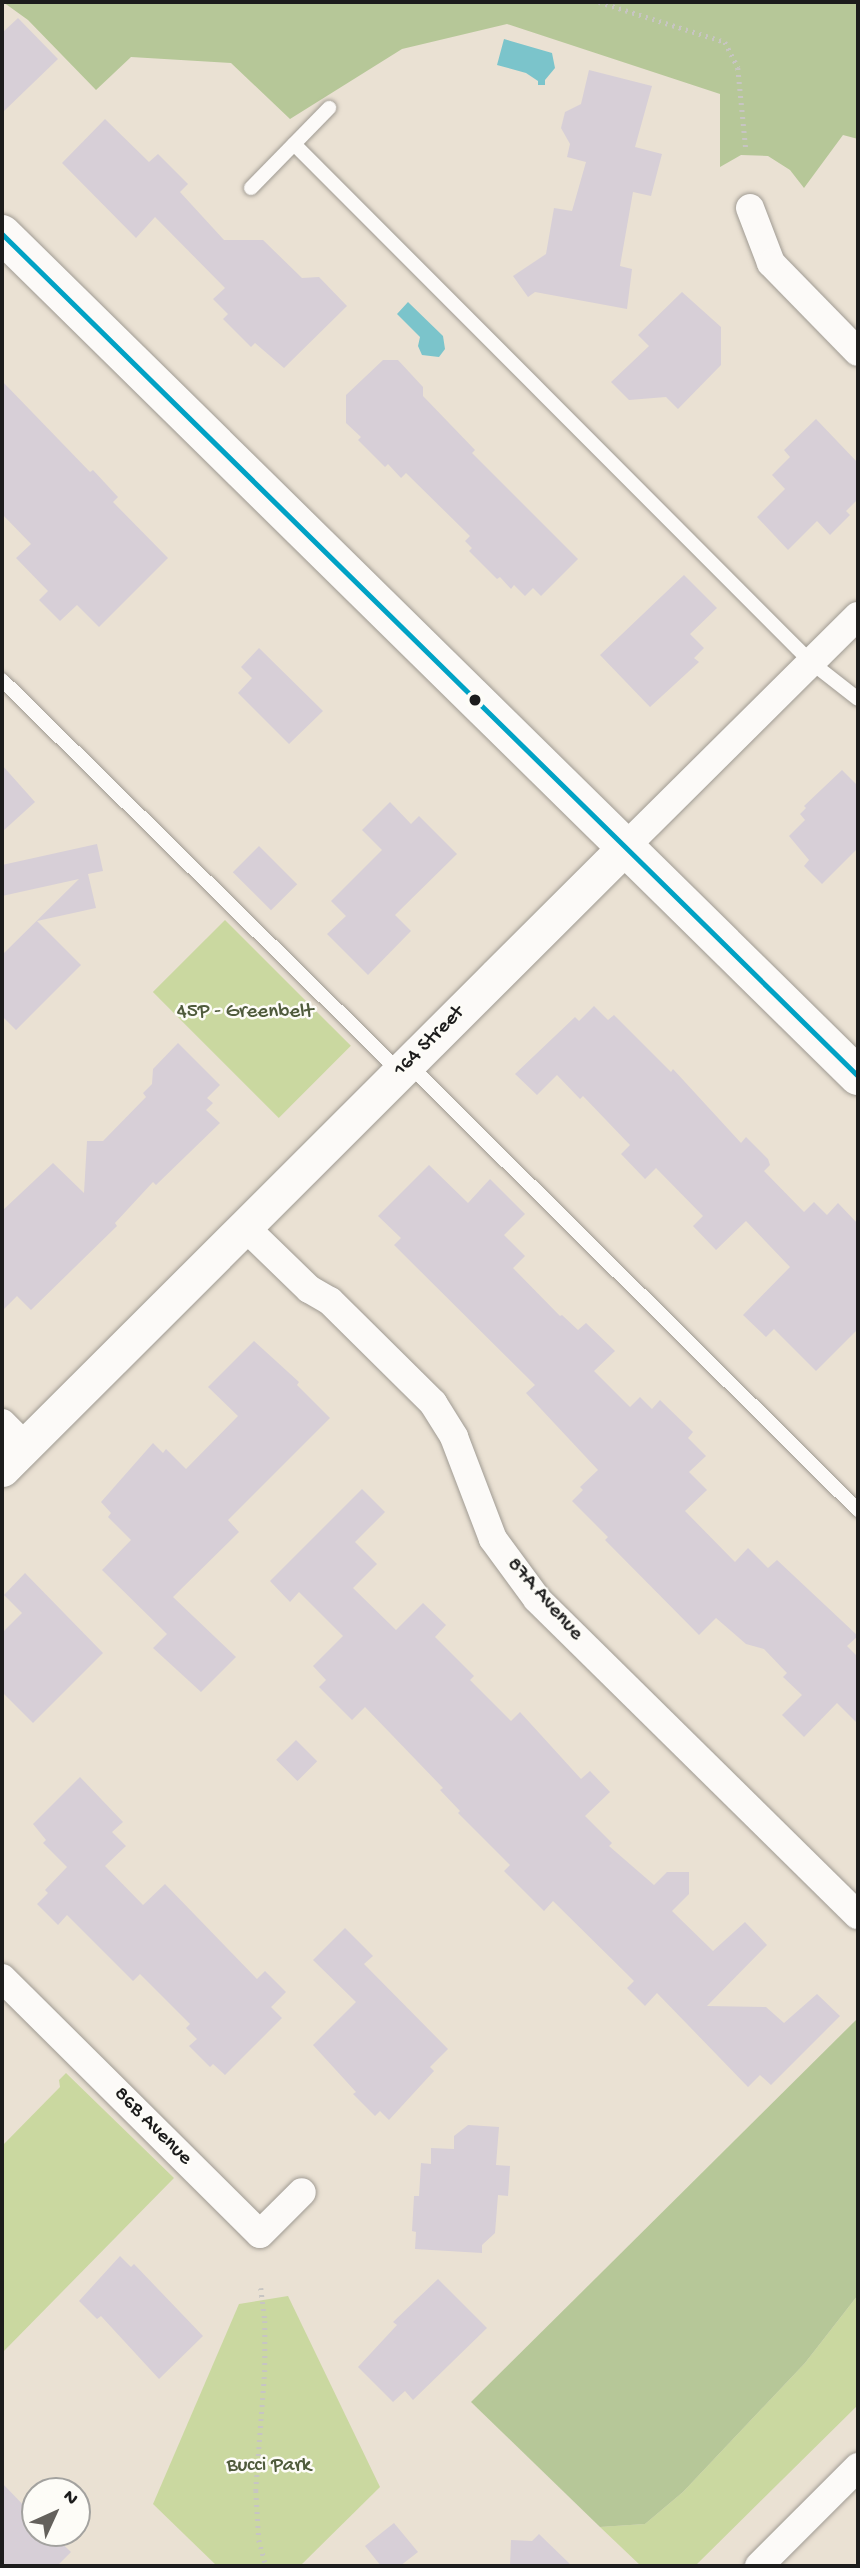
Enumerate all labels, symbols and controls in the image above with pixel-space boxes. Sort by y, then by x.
unlabelled marker [468,693,482,707]
park label: 45P - Greenbelt [177,1000,313,1026]
street label: 164 Street [389,1001,471,1083]
street label: 87A Avenue [500,1553,588,1647]
street label: 86B Avenue [107,2082,197,2172]
park label: Bucci Park [227,2454,311,2480]
north arrow [21,2477,91,2547]
text: N [57,2486,82,2511]

